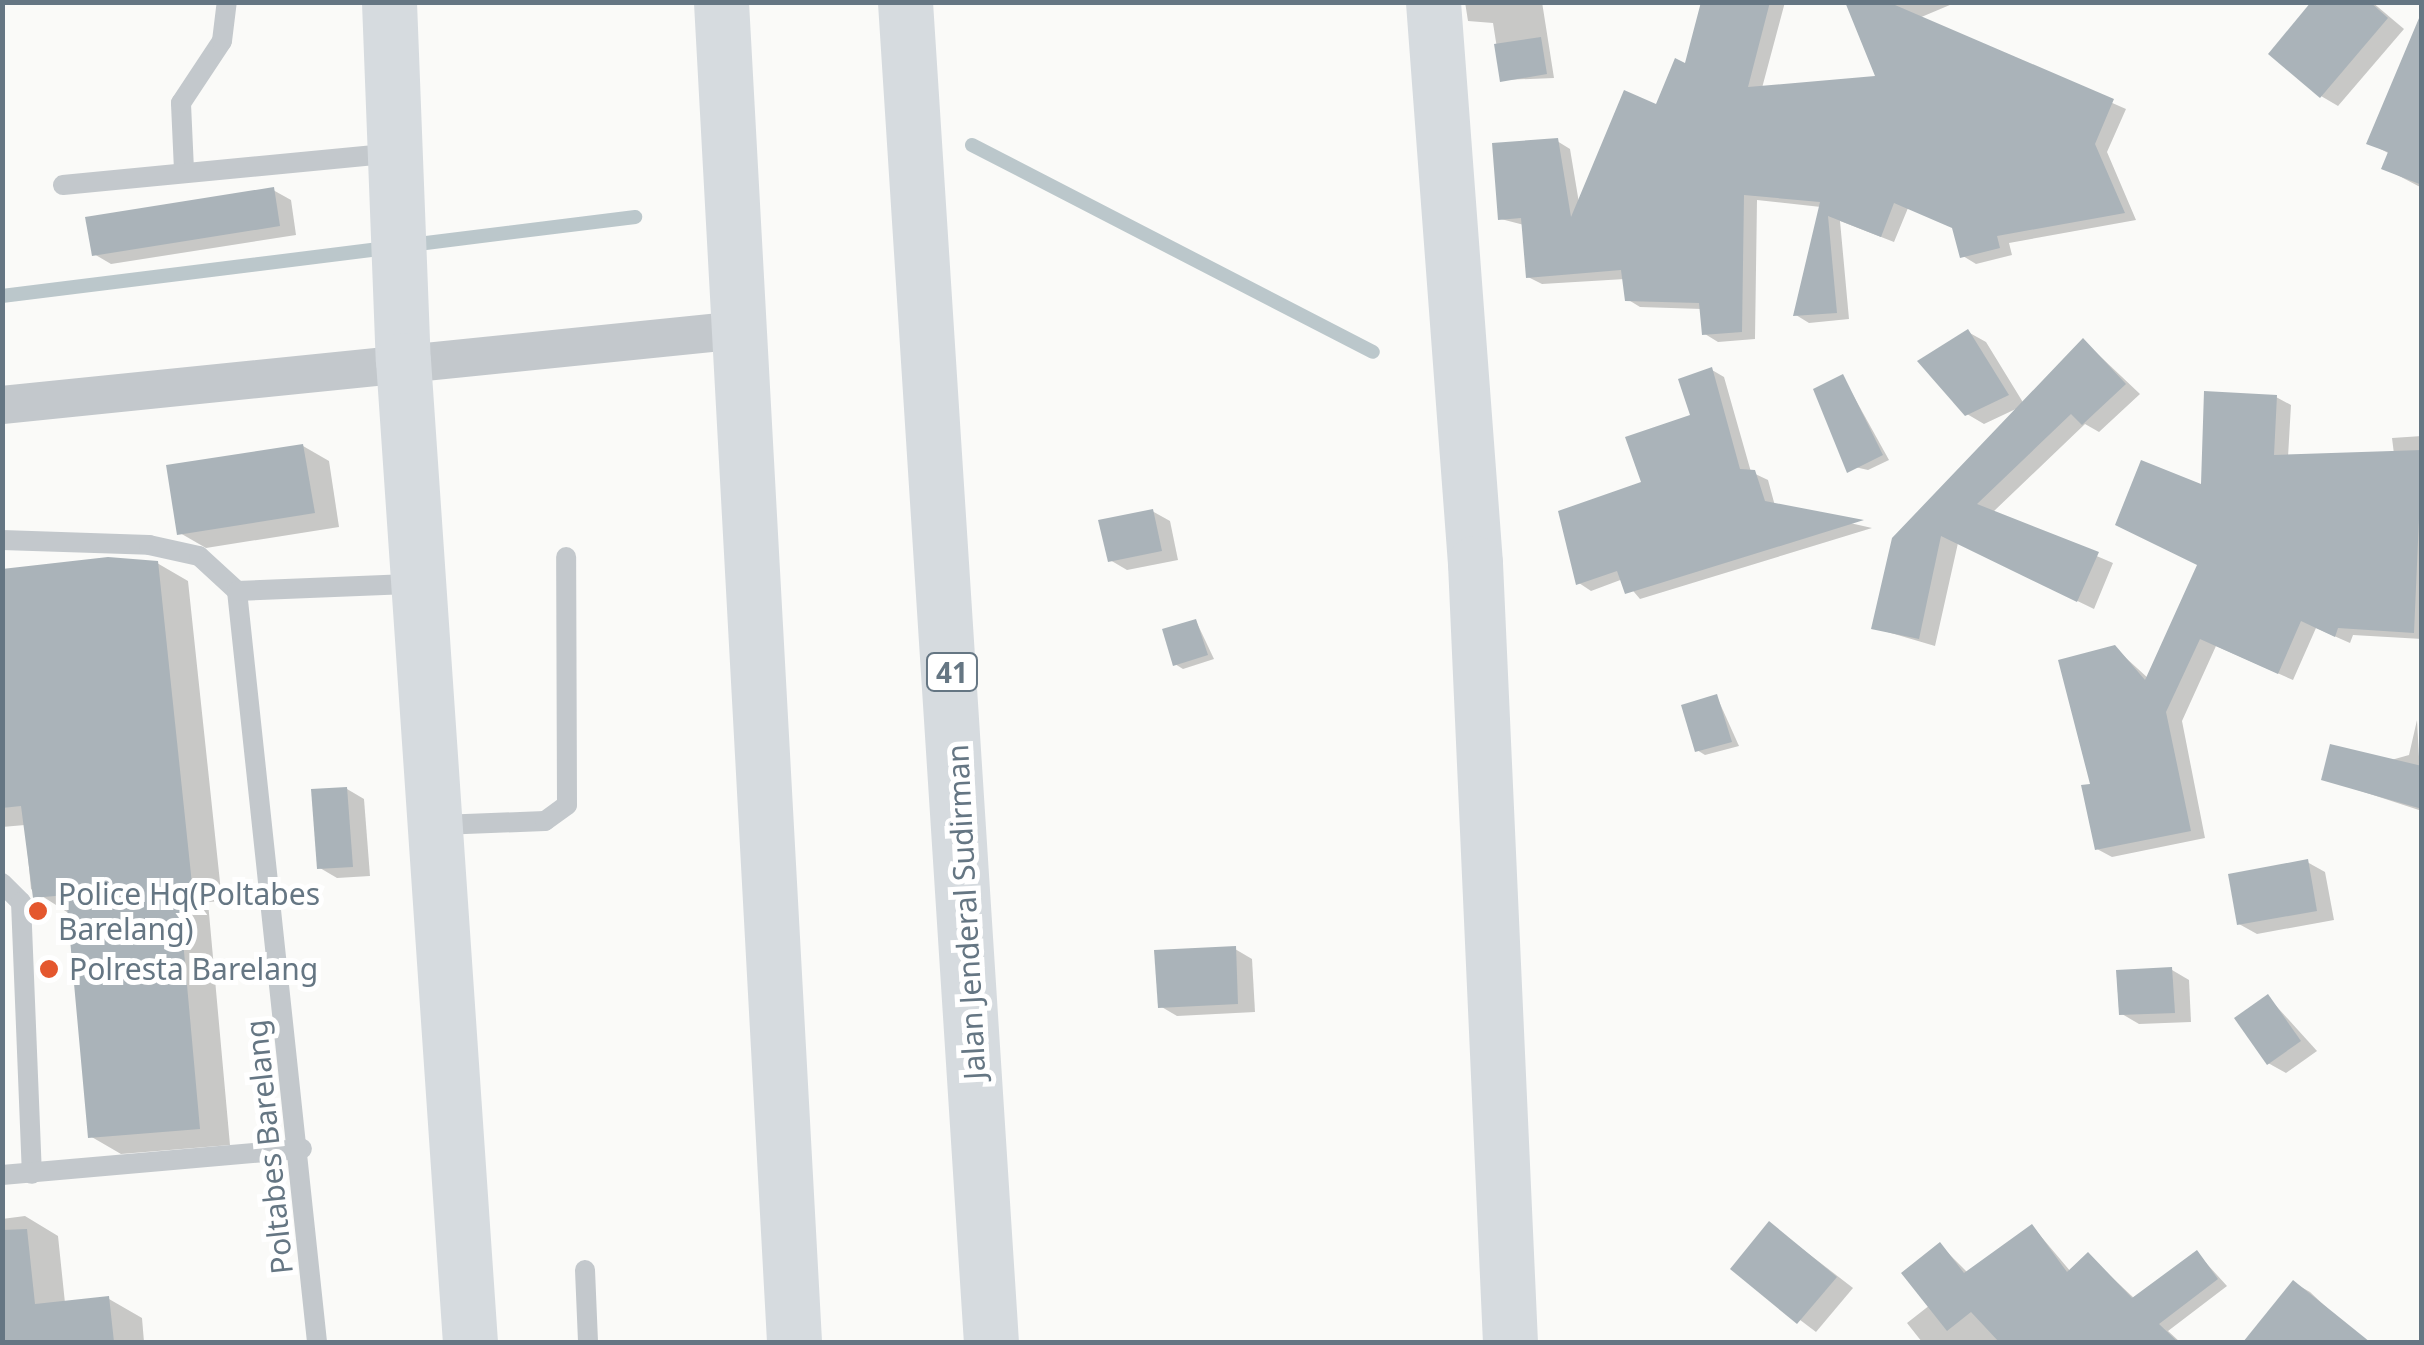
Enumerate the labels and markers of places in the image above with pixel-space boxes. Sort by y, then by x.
place label: Police Hq(Poltabes Barelang) [58,876,320,946]
marker: Police Hq(Poltabes Barelang) [27,900,49,922]
place label: Polresta Barelang [69,951,318,987]
marker: Polresta Barelang [38,958,60,980]

